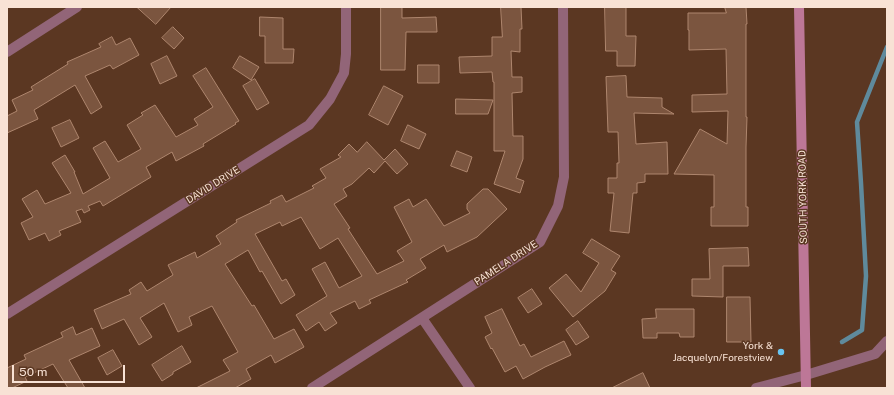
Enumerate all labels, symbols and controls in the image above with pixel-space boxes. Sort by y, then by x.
street label: SOUTH YORK ROAD [796,150,810,244]
street label: DAVID DRIVE [184,164,242,206]
street label: PAMELA DRIVE [472,238,540,288]
place label: York & Jacquelyn/Forestview [673,340,773,364]
marker: York & Jacquelyn/Forestview [776,347,786,357]
scale bar [14,357,127,383]
text: 50 m [19,365,47,379]

